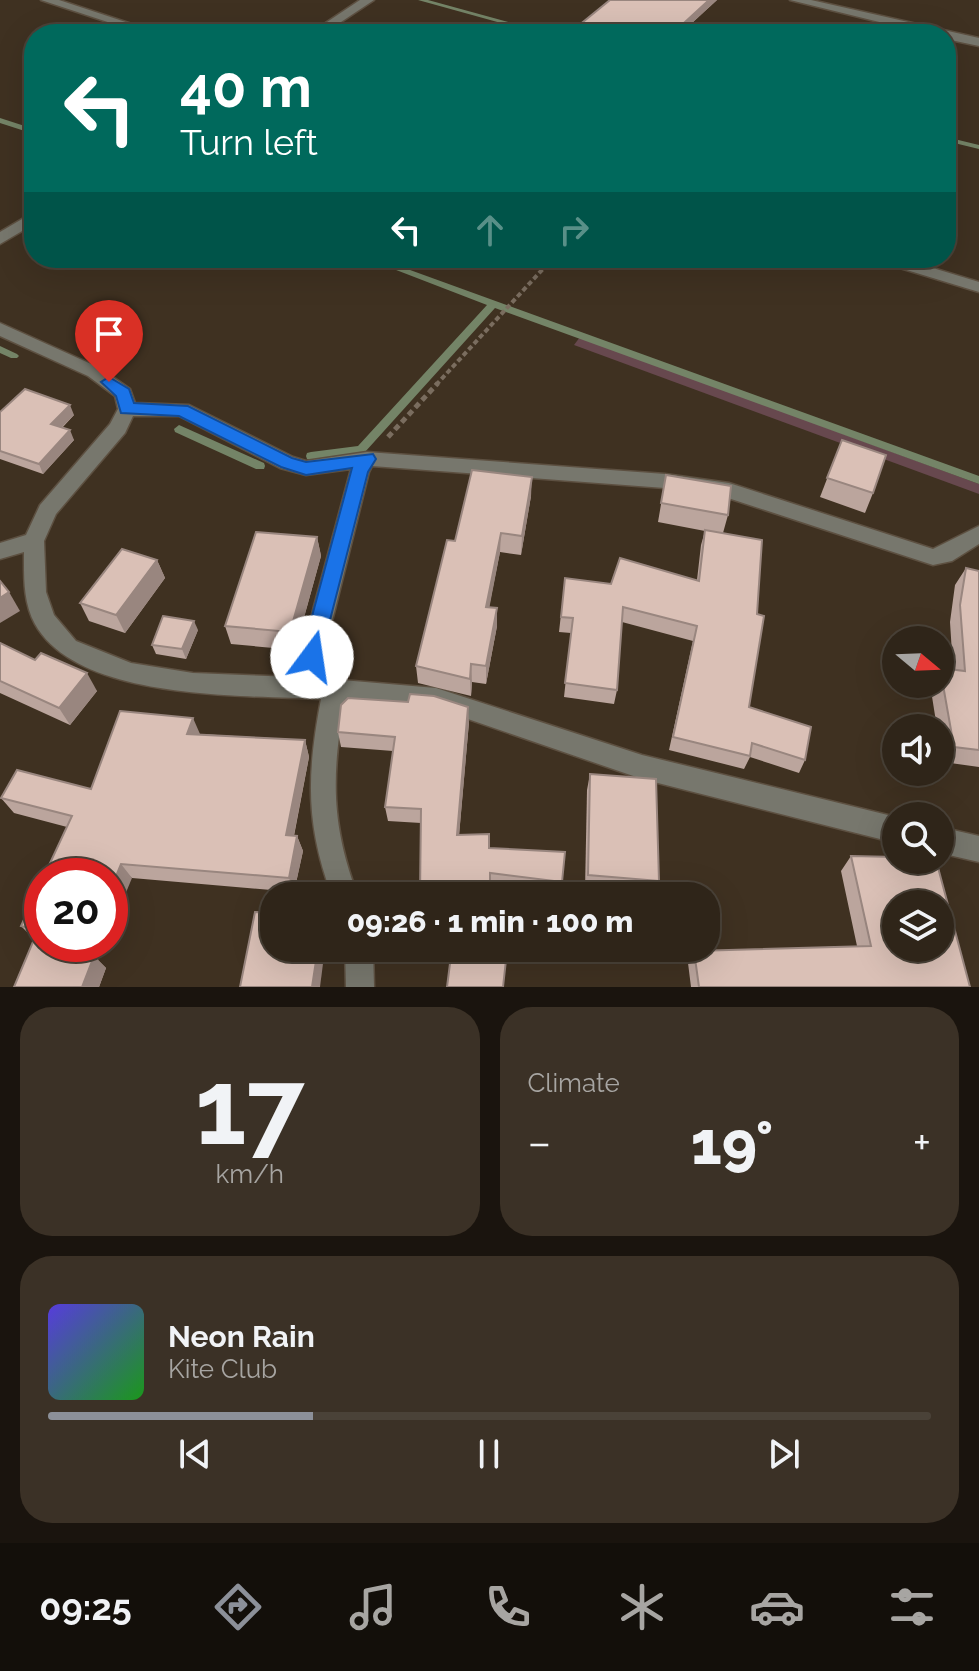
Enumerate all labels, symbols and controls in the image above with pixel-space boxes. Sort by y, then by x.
text: 40 m [180,54,312,120]
icon: left [48,56,152,160]
text: Turn left [180,121,318,163]
icon: left [384,208,428,252]
icon: ahead [468,208,512,252]
icon: right [552,208,596,252]
pin [75,300,143,382]
icon: arrive [87,312,131,356]
position arrow [270,615,354,699]
north arrow [882,626,954,698]
map controls [882,626,954,962]
button: sound [882,714,954,786]
button: search [882,802,954,874]
speed limit sign: 20 [24,858,128,962]
button: layers [882,890,954,962]
text: 09:26 · 1 min · 100 m [347,904,633,939]
text: 17 [195,1046,305,1168]
text: Climate [528,1068,620,1098]
text: 19° [691,1108,773,1178]
text: − [528,1117,551,1168]
text: + [913,1117,931,1168]
text: km/h [215,1159,284,1189]
text: Neon Rain [168,1319,315,1354]
text: Kite Club [168,1354,277,1384]
icon: previous [173,1432,217,1476]
icon: pause [467,1432,511,1476]
icon: next [762,1432,806,1476]
icon: directions [210,1579,266,1635]
icon: music [345,1579,401,1635]
icon: phone [480,1579,536,1635]
icon: climate [614,1579,670,1635]
icon: car [749,1579,805,1635]
icon: filters [884,1579,940,1635]
text: 09:25 [39,1586,132,1628]

